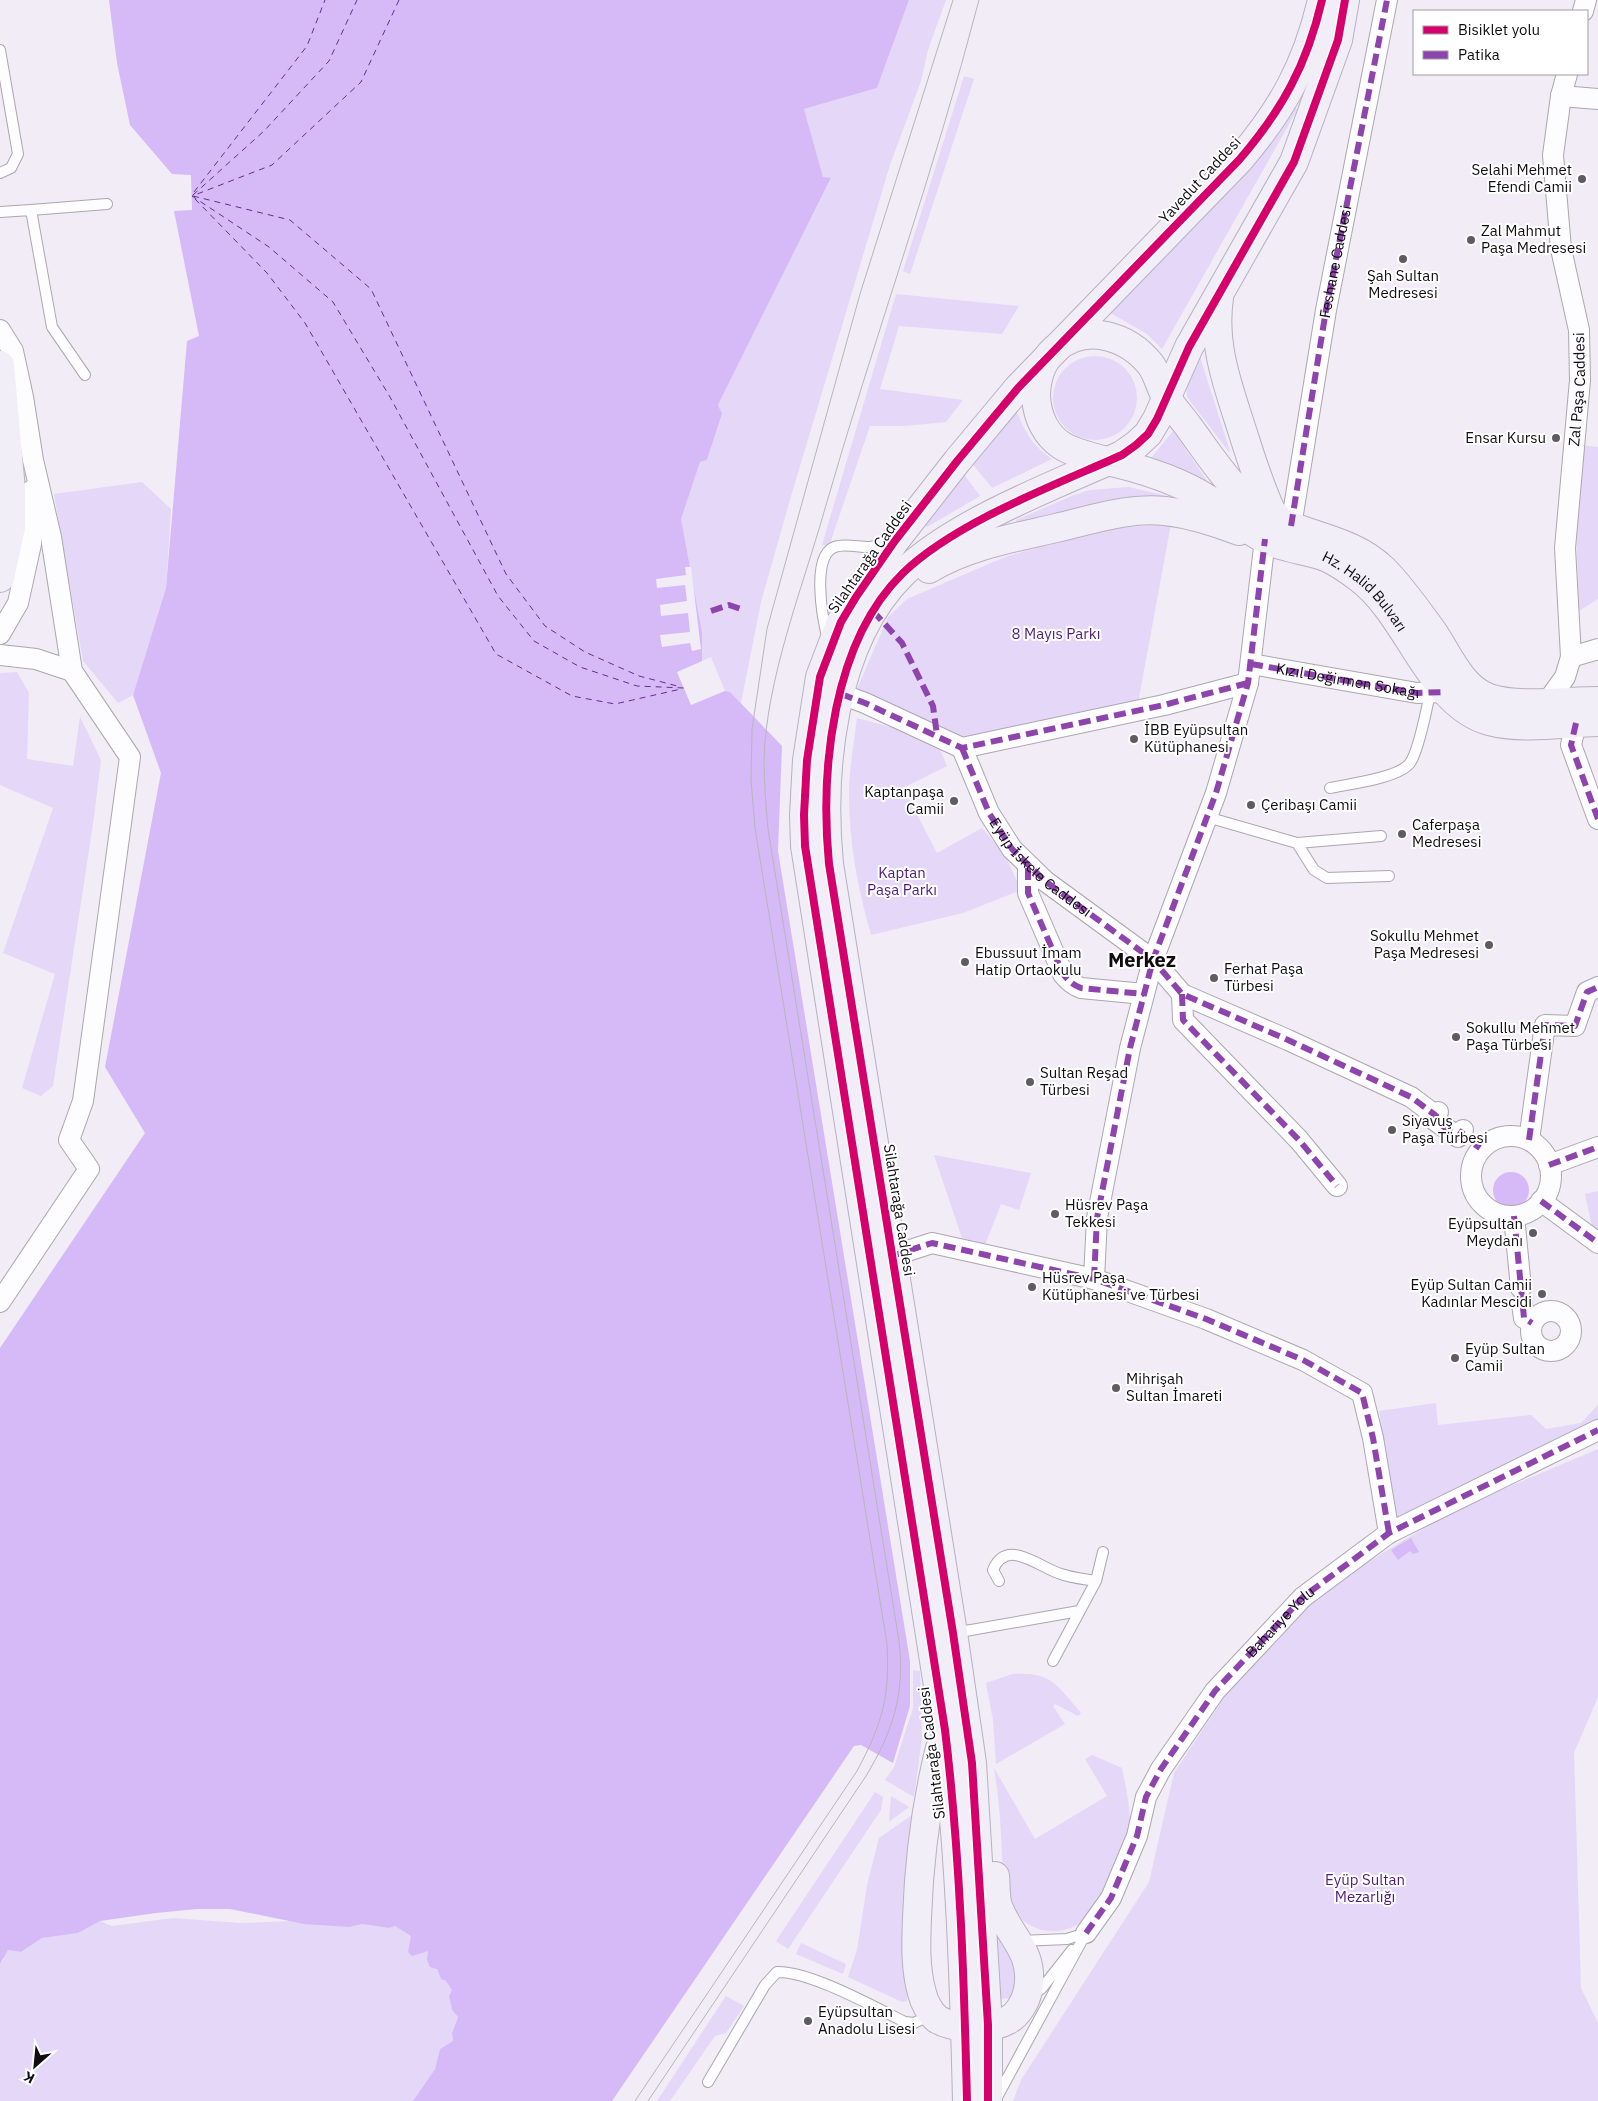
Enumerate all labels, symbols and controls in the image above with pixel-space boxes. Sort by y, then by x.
legend [1413,10,1588,75]
text: Bisiklet yolu [1458,20,1540,39]
text: Patika [1458,45,1500,64]
street label: Yavedut Caddesi [1155,132,1245,227]
place label: Selahi Mehmet Efendi Camii [1472,160,1572,196]
marker: Selahi Mehmet Efendi Camii [1576,173,1588,185]
street label: Feshane Caddesi [1315,204,1355,319]
place label: Zal Mahmut Paşa Medresesi [1481,221,1586,257]
marker: Zal Mahmut Paşa Medresesi [1465,234,1477,246]
marker: Şah Sultan Medresesi [1397,253,1409,265]
place label: Şah Sultan Medresesi [1367,266,1439,302]
street label: Zal Paşa Caddesi [1564,332,1589,447]
place label: Ensar Kursu [1465,428,1546,447]
marker: Ensar Kursu [1550,432,1562,444]
street label: Silahtarağa Caddesi [824,497,916,617]
street label: Hz. Halid Bulvarı [1319,547,1412,635]
park label: 8 Mayıs Parkı [1012,624,1100,643]
street label: Kızıl Değirmen Sokağı [1274,659,1419,702]
place label: İBB Eyüpsultan Kütüphanesi [1144,720,1248,756]
marker: İBB Eyüpsultan Kütüphanesi [1128,733,1140,745]
place label: Kaptanpaşa Camii [864,782,944,818]
marker: Kaptanpaşa Camii [948,795,960,807]
place label: Çeribaşı Camii [1261,795,1357,814]
marker: Çeribaşı Camii [1245,799,1257,811]
street label: Eyüp İskele Caddesi [985,814,1095,921]
place label: Caferpaşa Medresesi [1412,815,1481,851]
marker: Caferpaşa Medresesi [1396,828,1408,840]
park label: Kaptan Paşa Parkı [867,863,937,899]
place label: Sokullu Mehmet Paşa Medresesi [1370,926,1479,962]
marker: Sokullu Mehmet Paşa Medresesi [1483,939,1495,951]
place label: Ebussuut İmam Hatip Ortaokulu [975,943,1082,979]
district label: Merkez [1108,946,1176,973]
marker: Ebussuut İmam Hatip Ortaokulu [959,956,971,968]
place label: Ferhat Paşa Türbesi [1224,959,1303,995]
marker: Ferhat Paşa Türbesi [1208,972,1220,984]
place label: Sokullu Mehmet Paşa Türbesi [1466,1018,1575,1054]
marker: Sokullu Mehmet Paşa Türbesi [1450,1031,1462,1043]
place label: Sultan Reşad Türbesi [1040,1063,1128,1099]
marker: Sultan Reşad Türbesi [1024,1076,1036,1088]
place label: Siyavuş Paşa Türbesi [1402,1111,1488,1147]
marker: Siyavuş Paşa Türbesi [1386,1124,1398,1136]
street label: Silahtarağa Caddesi [880,1143,919,1277]
place label: Hüsrev Paşa Tekkesi [1065,1195,1148,1231]
marker: Hüsrev Paşa Tekkesi [1049,1208,1061,1220]
place label: Eyüpsultan Meydanı [1448,1214,1523,1250]
marker: Eyüpsultan Meydanı [1527,1227,1539,1239]
place label: Hüsrev Paşa Kütüphanesi ve Türbesi [1042,1268,1199,1304]
place label: Eyüp Sultan Camii Kadınlar Mescidi [1411,1275,1532,1311]
marker: Hüsrev Paşa Kütüphanesi ve Türbesi [1026,1281,1038,1293]
marker: Eyüp Sultan Camii Kadınlar Mescidi [1536,1288,1548,1300]
place label: Eyüp Sultan Camii [1465,1339,1545,1375]
marker: Eyüp Sultan Camii [1449,1352,1461,1364]
place label: Mihrişah Sultan İmareti [1126,1369,1222,1405]
marker: Mihrişah Sultan İmareti [1110,1382,1122,1394]
street label: Bahariye Yolu [1241,1582,1318,1661]
street label: Silahtarağa Caddesi [914,1686,949,1820]
park label: Eyüp Sultan Mezarlığı [1325,1870,1405,1906]
place label: Eyüpsultan Anadolu Lisesi [818,2002,915,2038]
marker: Eyüpsultan Anadolu Lisesi [802,2015,814,2027]
north arrow [10,2041,60,2091]
text: K [20,2067,38,2088]

